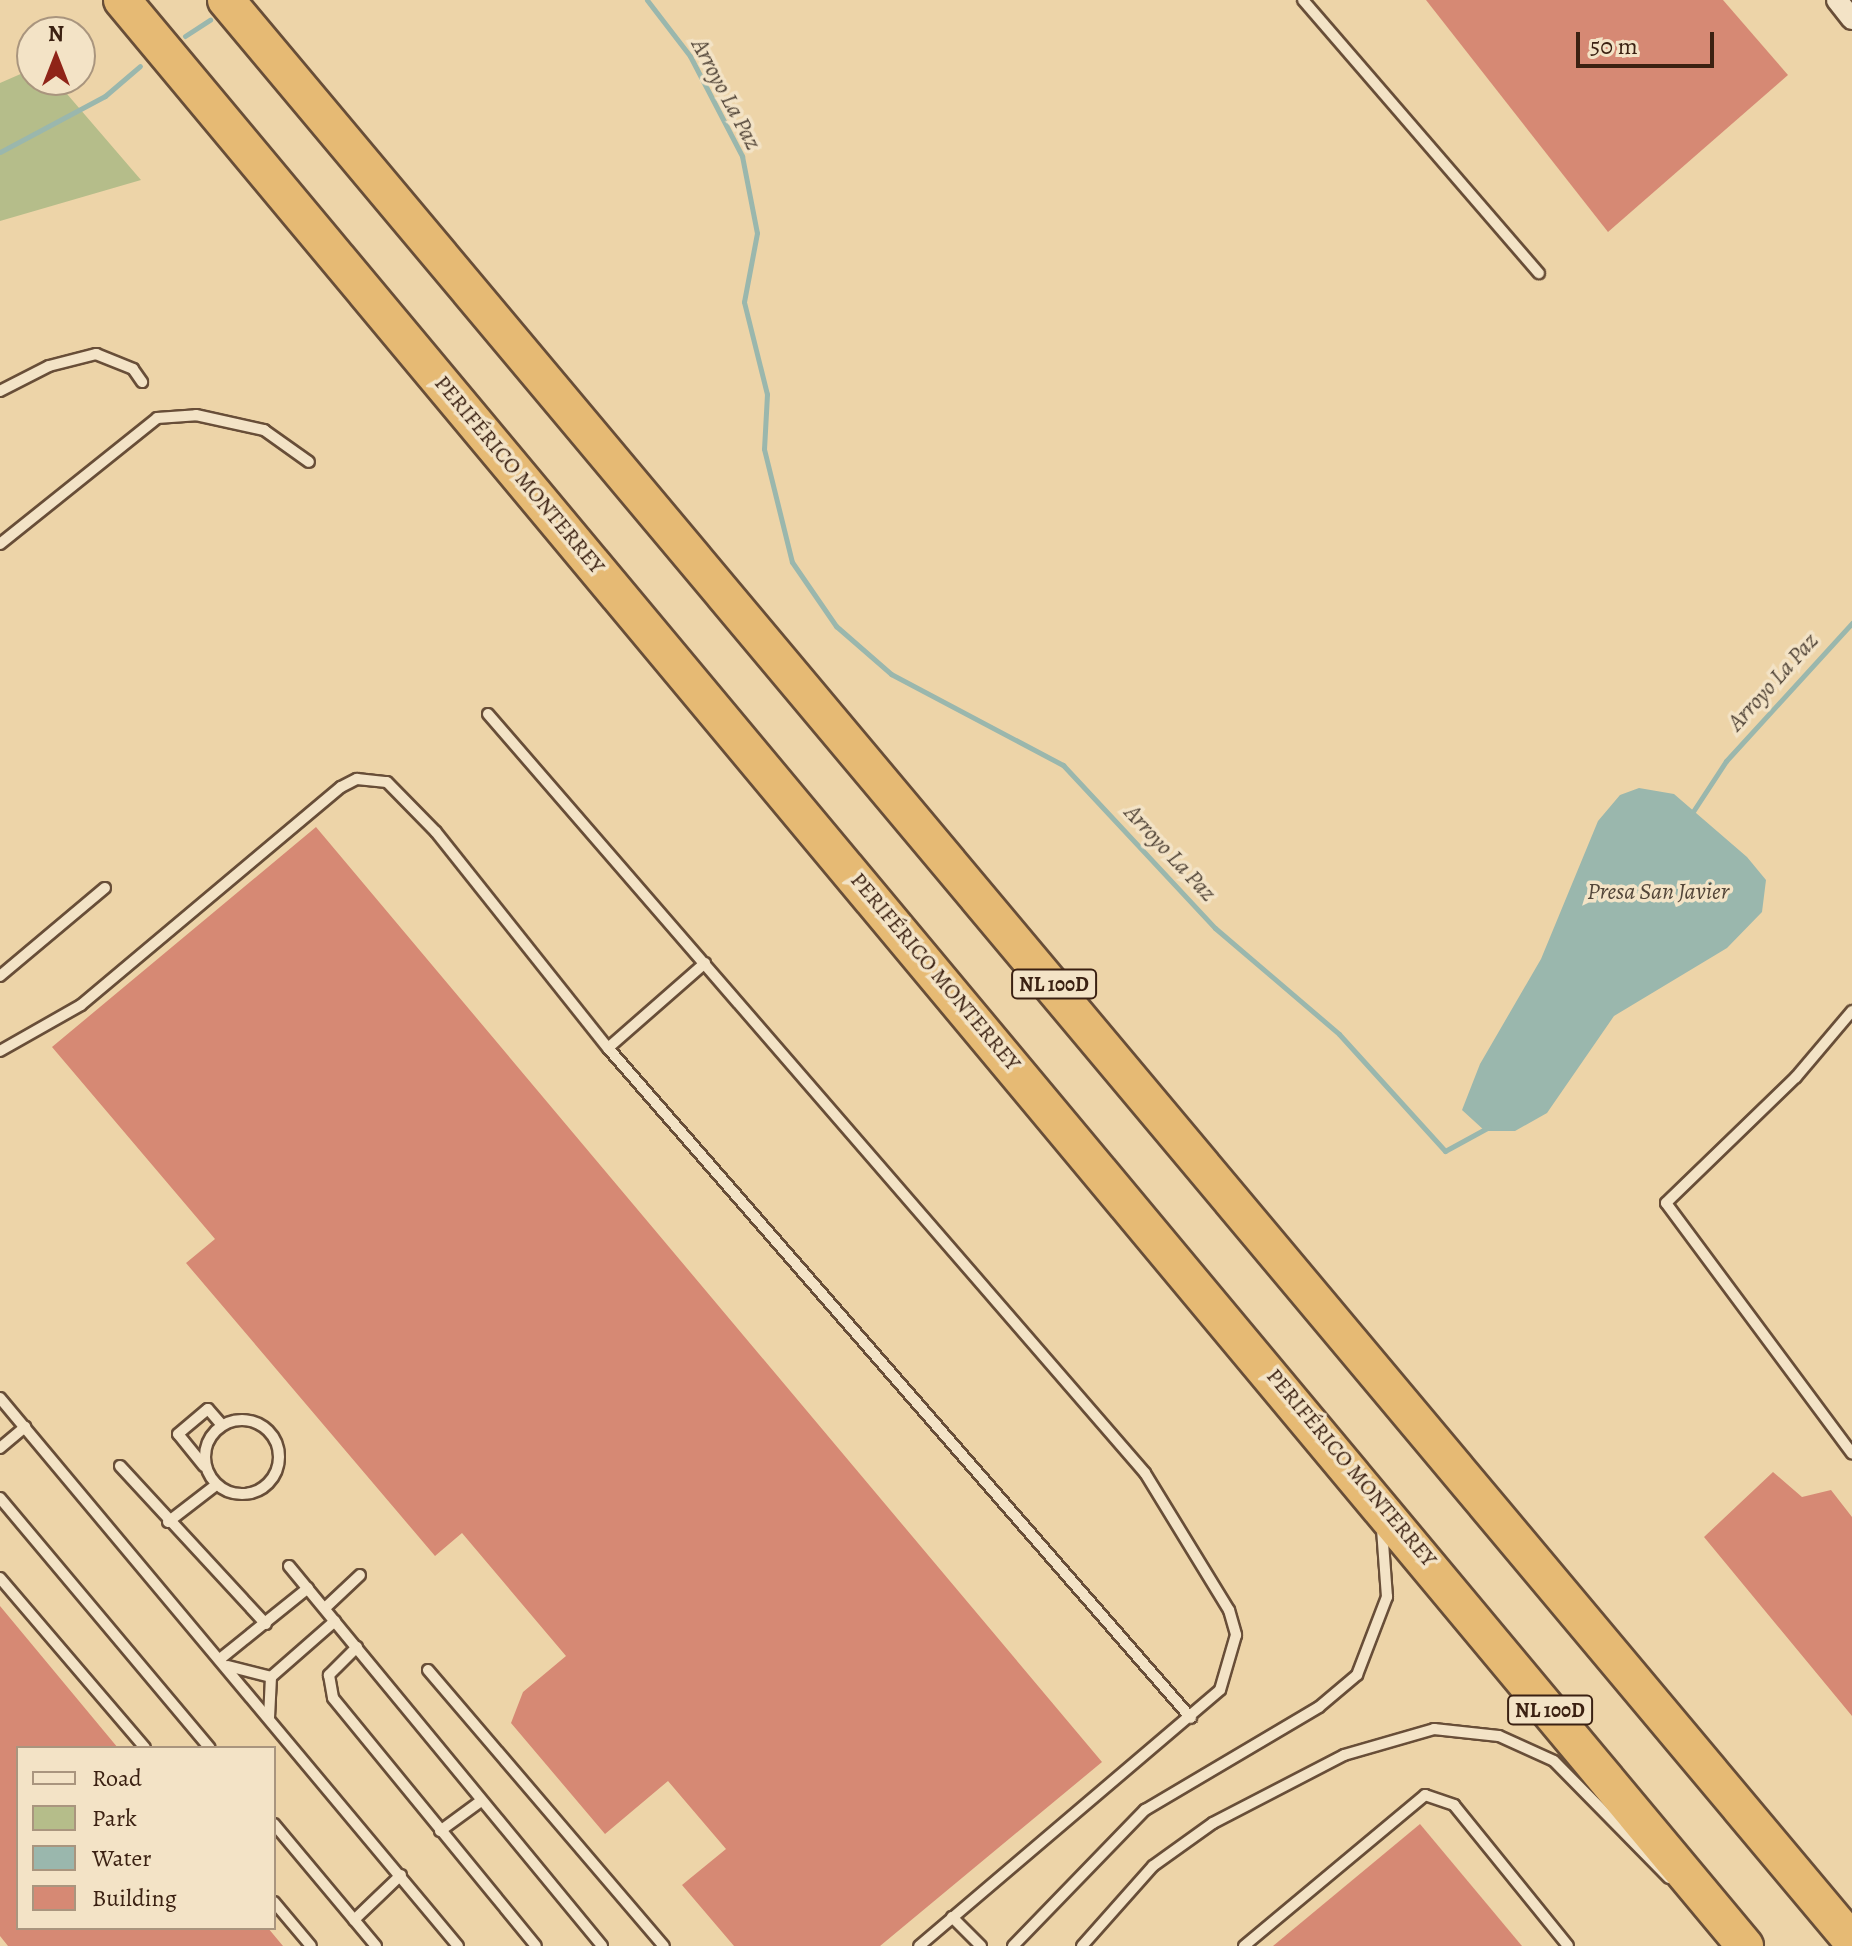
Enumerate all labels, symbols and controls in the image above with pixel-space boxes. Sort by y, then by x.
north arrow [16,16,96,96]
scale bar [1580,16,1718,66]
text: N [48,19,64,49]
text: 50 m [1590,30,1638,62]
water label: Arroyo La Paz [685,34,767,154]
street label: PERIFÉRICO MONTERREY [428,371,610,579]
water label: Arroyo La Paz [1722,627,1824,737]
water label: Arroyo La Paz [1118,799,1222,907]
street label: PERIFÉRICO MONTERREY [844,868,1026,1076]
water label: Presa San Javier [1587,878,1729,906]
road number: NL 100D [1010,968,1098,1000]
street label: PERIFÉRICO MONTERREY [1260,1364,1442,1572]
road number: NL 100D [1506,1694,1594,1726]
legend [16,1746,276,1930]
text: Road [92,1762,142,1794]
text: Park [92,1802,137,1834]
text: Water [92,1842,152,1874]
text: Building [92,1882,177,1914]

